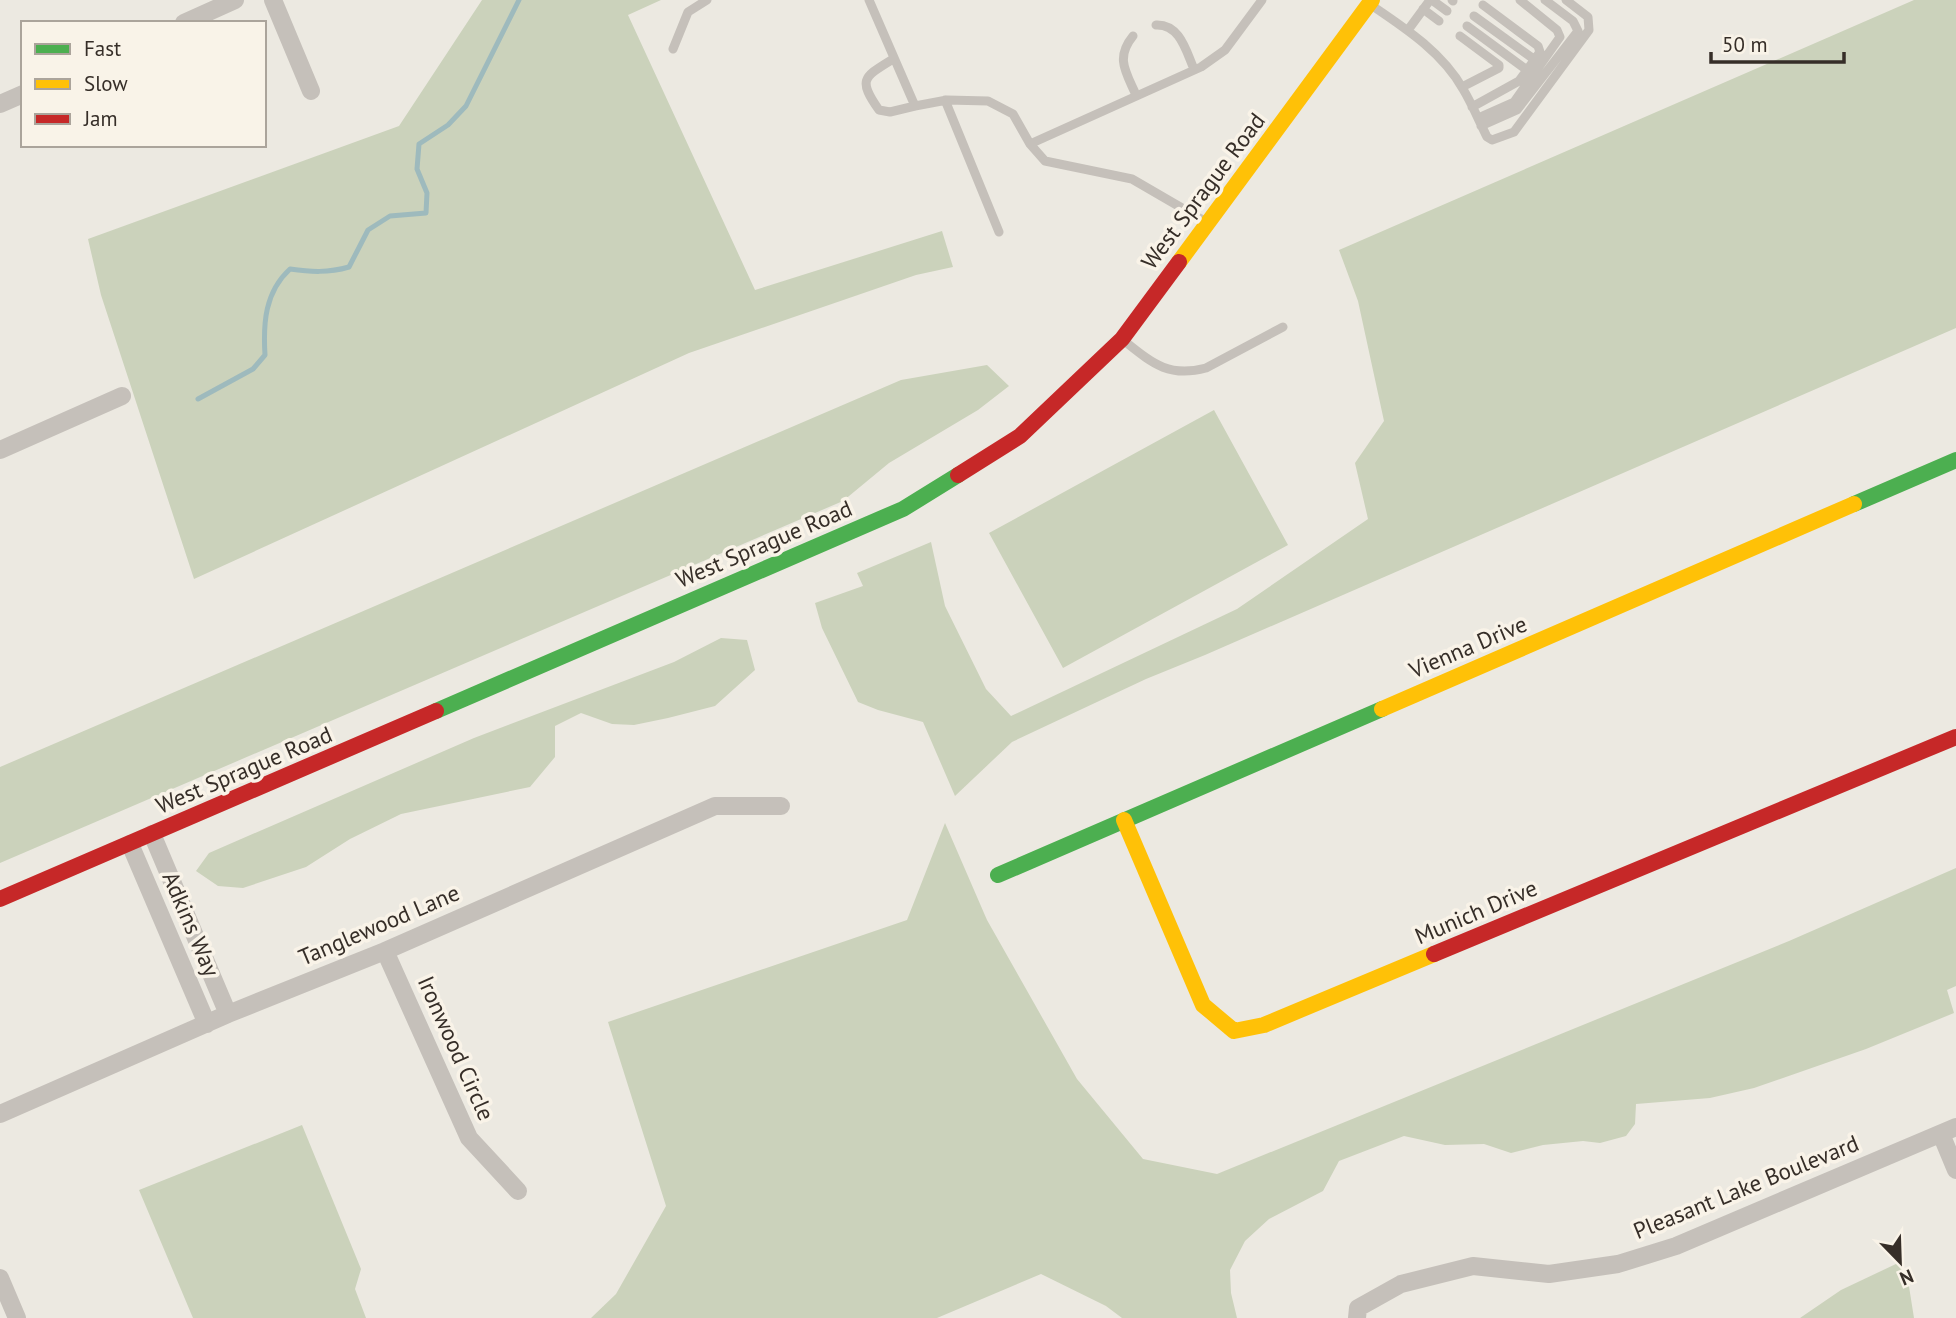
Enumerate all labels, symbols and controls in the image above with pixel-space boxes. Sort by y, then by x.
legend [21,21,266,147]
scale bar [1711,21,1844,65]
text: 50 m [1722,31,1768,58]
text: Fast [84,35,121,62]
text: Slow [84,70,128,97]
text: Jam [83,105,118,132]
street label: West Sprague Road [1134,107,1271,275]
street label: West Sprague Road [671,493,856,594]
street label: Vienna Drive [1404,609,1531,685]
street label: West Sprague Road [151,719,336,820]
street label: Adkins Way [156,867,227,981]
street label: Munich Drive [1410,873,1541,950]
street label: Tanglewood Lane [294,878,464,971]
street label: Ironwood Circle [412,971,501,1125]
street label: Pleasant Lake Boulevard [1629,1128,1863,1245]
north arrow [1865,1227,1935,1297]
text: N [1896,1264,1917,1291]

